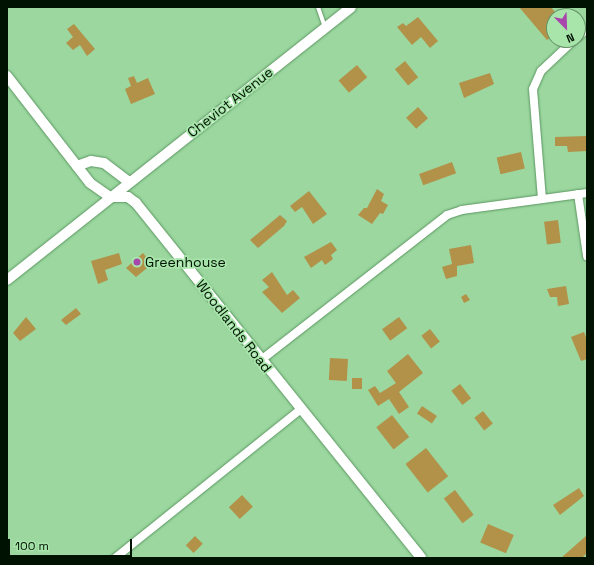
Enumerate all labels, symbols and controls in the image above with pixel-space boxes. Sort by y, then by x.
north arrow [546,8,586,48]
text: N [564,30,576,46]
street label: Cheviot Avenue [184,63,276,141]
place label: Greenhouse [145,254,226,270]
marker: Greenhouse [132,257,142,267]
street label: Woodlands Road [193,276,275,376]
scale bar [10,531,134,557]
text: 100 m [15,538,49,554]

